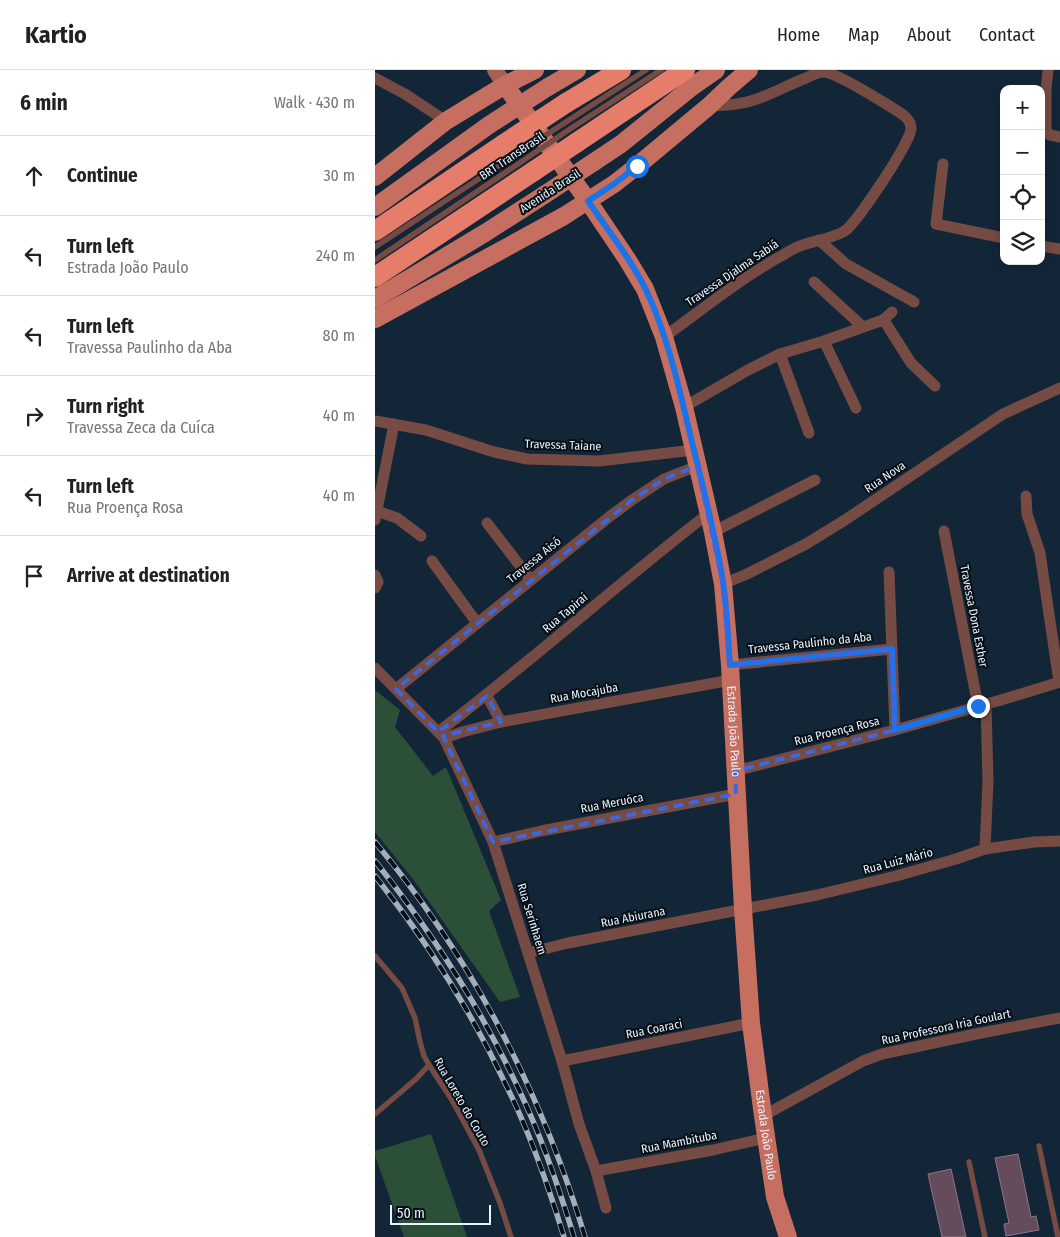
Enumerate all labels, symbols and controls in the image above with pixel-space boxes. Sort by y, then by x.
text: Kartio [25,21,87,49]
text: Home [777,24,820,46]
text: Map [848,24,879,46]
text: About [907,24,951,46]
text: Contact [979,24,1035,46]
map controls [1000,85,1045,265]
button: + [1000,85,1045,130]
text: 6 min [20,90,68,116]
text: Walk · 430 m [274,93,355,112]
street label: BRT TransBrasil [477,129,547,183]
button: − [1000,130,1045,175]
route start [626,155,649,178]
icon: ahead [20,162,48,190]
text: Continue [67,164,138,187]
text: 30 m [323,166,355,185]
street label: Avenida Brasil [517,166,583,216]
button: locate [1000,175,1045,220]
button: layers [1000,220,1045,265]
text: Turn left [67,235,134,258]
street label: Travessa Djalma Sabiá [683,237,781,309]
icon: left [20,242,48,270]
text: 240 m [316,246,355,265]
text: Estrada João Paulo [67,258,189,277]
text: Turn left [67,315,134,338]
icon: left [20,322,48,350]
text: 80 m [323,326,355,345]
text: Travessa Paulinho da Aba [67,338,232,357]
text: Turn right [67,395,144,418]
icon: right [20,402,48,430]
text: 40 m [323,406,355,425]
text: Travessa Zeca da Cuíca [67,418,215,437]
street label: Travessa Taiane [524,437,602,453]
street label: Rua Nova [862,458,908,496]
text: Turn left [67,475,134,498]
icon: left [20,482,48,510]
text: 40 m [323,486,355,505]
text: Rua Proença Rosa [67,498,183,517]
street label: Travessa Aisó [504,534,564,586]
icon: arrive [20,562,48,590]
text: Arrive at destination [67,564,230,587]
street label: Travessa Dona Esther [957,564,991,669]
street label: Rua Tapiraí [540,590,590,636]
street label: Travessa Paulinho da Aba [748,630,873,656]
street label: Rua Mocajuba [549,680,619,706]
street label: Estrada João Paulo [724,685,743,777]
route end [967,695,990,718]
street label: Rua Proença Rosa [793,714,881,748]
street label: Rua Meruóca [579,790,645,816]
street label: Rua Luiz Mário [862,845,934,877]
street label: Rua Serinhaem [514,881,550,957]
street label: Rua Abiurana [600,904,667,930]
street label: Rua Professora Iria Goulart [880,1006,1012,1048]
street label: Rua Coaraci [625,1017,683,1041]
street label: Rua Loreto do Couto [431,1055,493,1149]
street label: Estrada João Paulo [753,1089,779,1181]
street label: Rua Mambituba [640,1128,718,1156]
scale bar [390,1202,491,1225]
text: 50 m [397,1205,425,1222]

